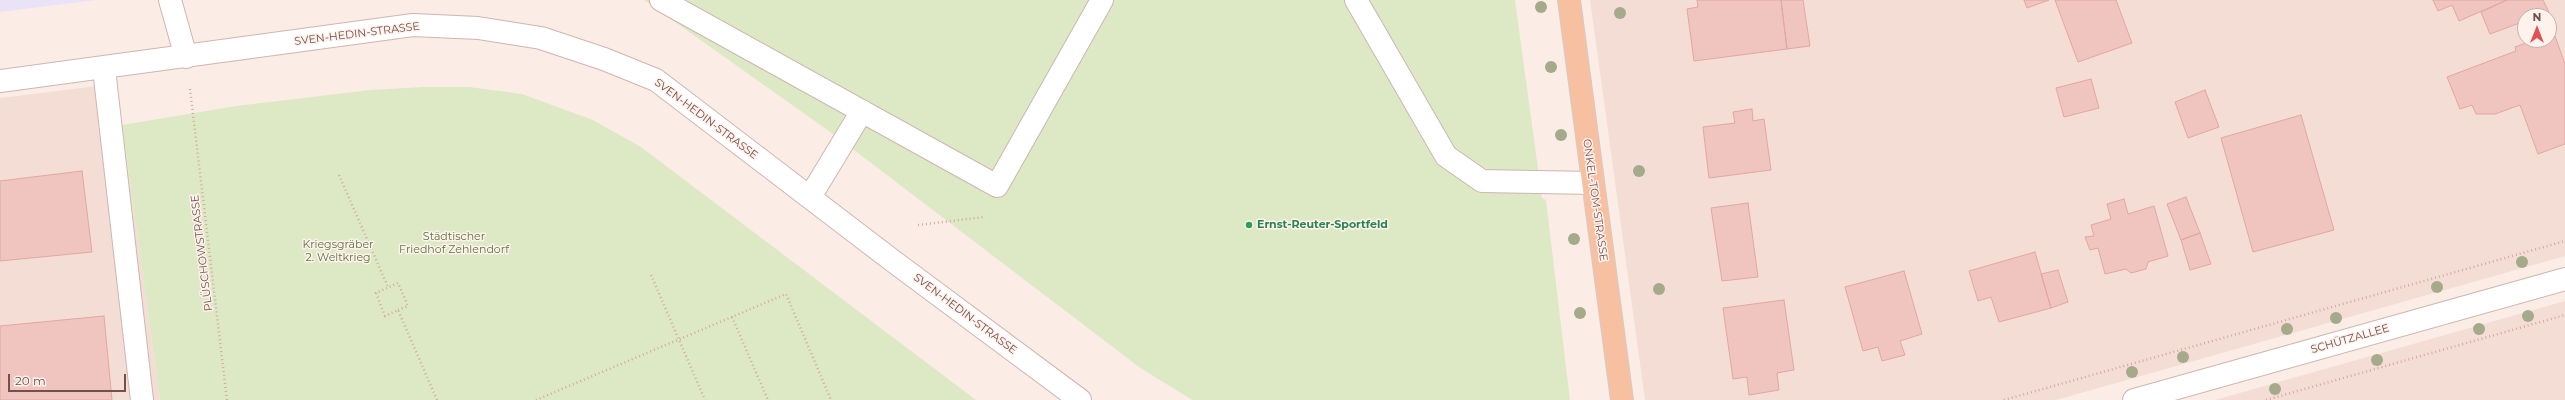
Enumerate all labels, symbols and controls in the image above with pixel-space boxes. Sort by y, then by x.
north arrow [2517,8,2557,48]
text: N [2533,10,2541,24]
street label: SVEN-HEDIN-STRASSE [294,20,420,48]
street label: SVEN-HEDIN-STRASSE [652,76,760,162]
street label: ONKEL-TOM-STRASSE [1580,138,1610,262]
street label: PLÜSCHOWSTRASSE [188,194,216,312]
place label: Ernst-Reuter-Sportfeld [1257,218,1388,232]
marker: Ernst-Reuter-Sportfeld [1244,220,1254,230]
park label: Städtischer Friedhof Zehlendorf [399,230,509,256]
park label: Kriegsgräber 2. Weltkrieg [302,238,374,264]
street label: SVEN-HEDIN-STRASSE [911,271,1019,357]
street label: SCHÜTZALLEE [2309,321,2391,357]
scale bar [10,366,128,392]
text: 20 m [15,373,46,388]

